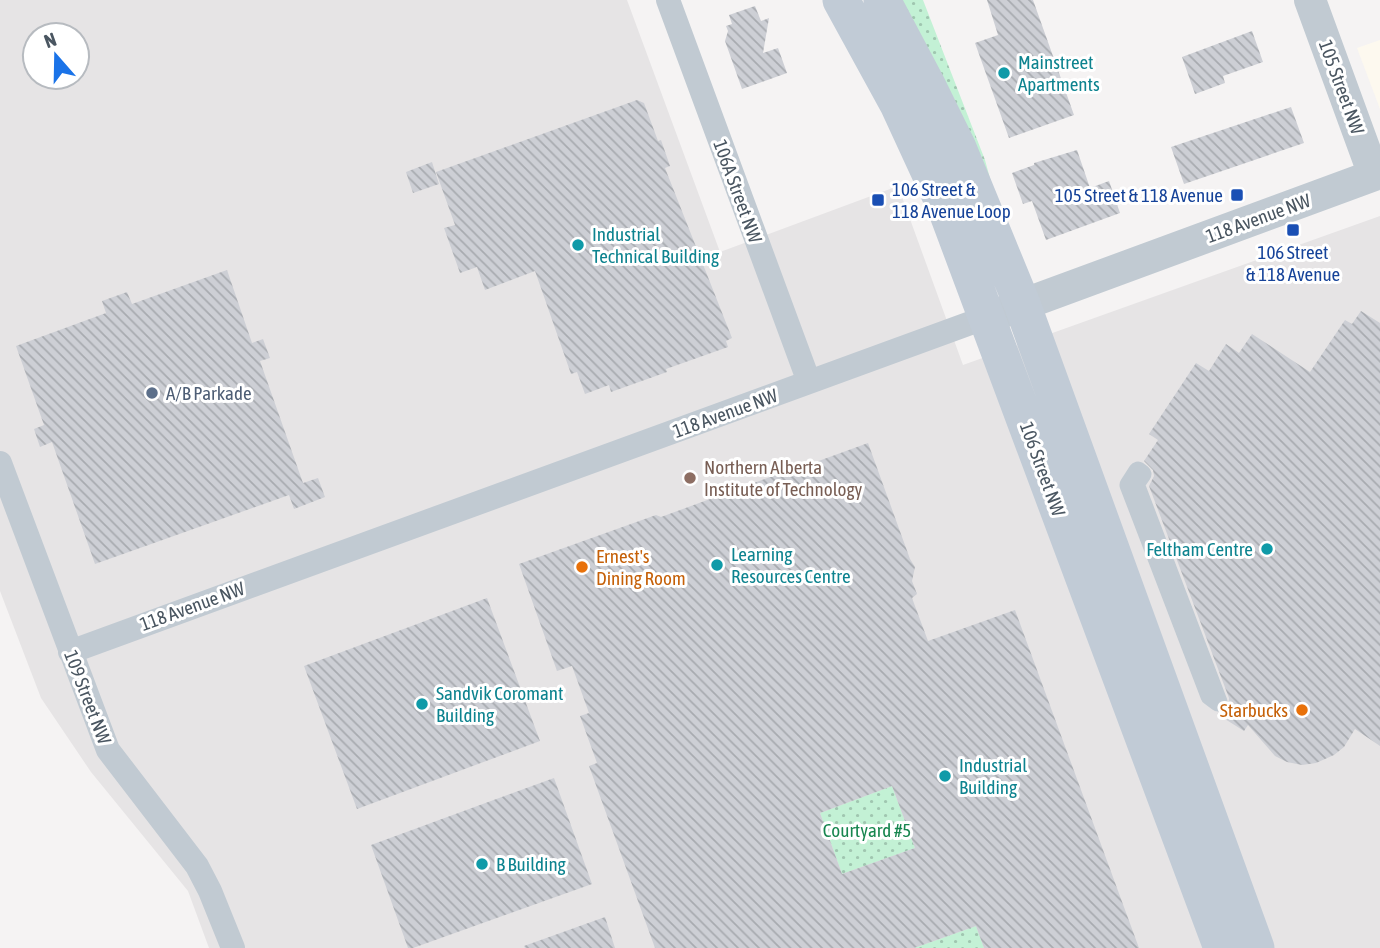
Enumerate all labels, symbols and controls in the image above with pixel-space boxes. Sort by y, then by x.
north arrow [21,21,91,91]
text: N [41,28,59,52]
street label: 105 Street NW [1315,37,1369,137]
place label: Mainstreet Apartments [1018,51,1100,95]
marker: Mainstreet Apartments [996,65,1012,81]
street label: 106A Street NW [709,137,767,246]
place label: 106 Street & 118 Avenue Loop [892,178,1011,222]
place label: 105 Street & 118 Avenue [1055,184,1223,206]
marker: 105 Street & 118 Avenue [1229,187,1245,203]
street label: 118 Avenue NW [1203,189,1313,247]
marker: 106 Street & 118 Avenue Loop [870,192,886,208]
marker: 106 Street & 118 Avenue [1285,222,1301,238]
place label: Industrial Technical Building [592,223,720,267]
marker: Industrial Technical Building [570,237,586,253]
place label: 106 Street & 118 Avenue [1246,241,1340,285]
place label: A/B Parkade [166,382,252,404]
street label: 118 Avenue NW [670,384,780,442]
marker: A/B Parkade [144,385,160,401]
street label: 106 Street NW [1016,419,1070,519]
place label: Northern Alberta Institute of Technology [704,456,863,500]
marker: Northern Alberta Institute of Technology [682,470,698,486]
place label: Feltham Centre [1146,538,1253,560]
marker: Feltham Centre [1259,541,1275,557]
place label: Learning Resources Centre [731,543,851,587]
place label: Ernest's Dining Room [596,545,686,589]
marker: Learning Resources Centre [709,557,725,573]
marker: Ernest's Dining Room [574,559,590,575]
street label: 118 Avenue NW [137,577,247,635]
street label: 109 Street NW [60,647,116,747]
place label: Sandvik Coromant Building [436,682,563,726]
marker: Sandvik Coromant Building [414,696,430,712]
place label: Starbucks [1220,699,1288,721]
marker: Starbucks [1294,702,1310,718]
place label: Industrial Building [959,754,1027,798]
marker: Industrial Building [937,768,953,784]
park label: Courtyard #5 [823,819,911,841]
place label: B Building [496,853,567,875]
marker: B Building [474,856,490,872]

